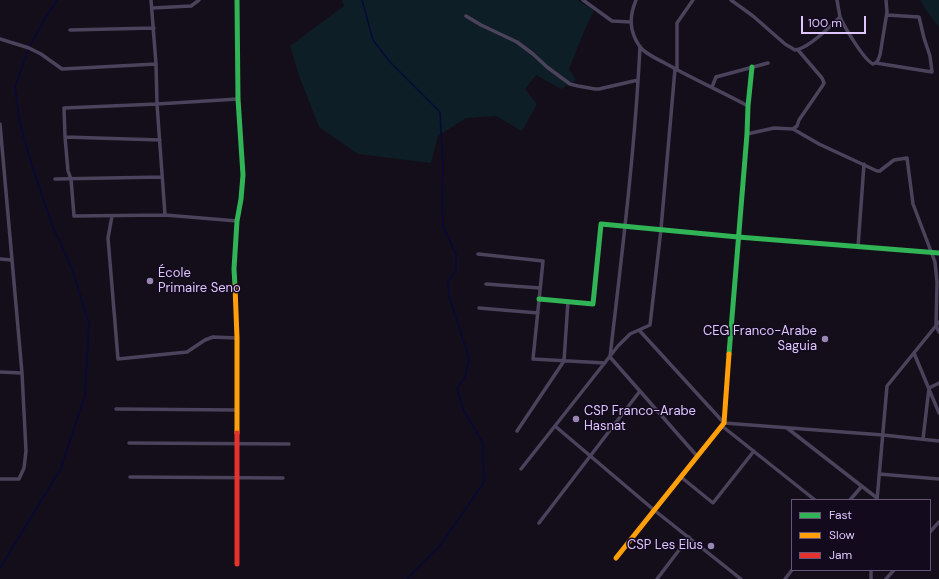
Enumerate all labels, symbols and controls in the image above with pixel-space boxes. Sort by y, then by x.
scale bar [803,8,868,34]
text: 100 m [808,15,842,31]
place label: École Primaire Seno [158,266,241,297]
marker: École Primaire Seno [145,276,155,286]
place label: CEG Franco-Arabe Saguia [703,324,817,355]
marker: CEG Franco-Arabe Saguia [820,334,830,344]
place label: CSP Franco-Arabe Hasnat [584,404,696,435]
marker: CSP Franco-Arabe Hasnat [571,414,581,424]
legend [791,499,931,571]
text: Fast [829,507,852,523]
text: Slow [829,527,855,543]
place label: CSP Les Elus [627,538,703,554]
marker: CSP Les Elus [706,541,716,551]
text: Jam [829,547,852,563]

